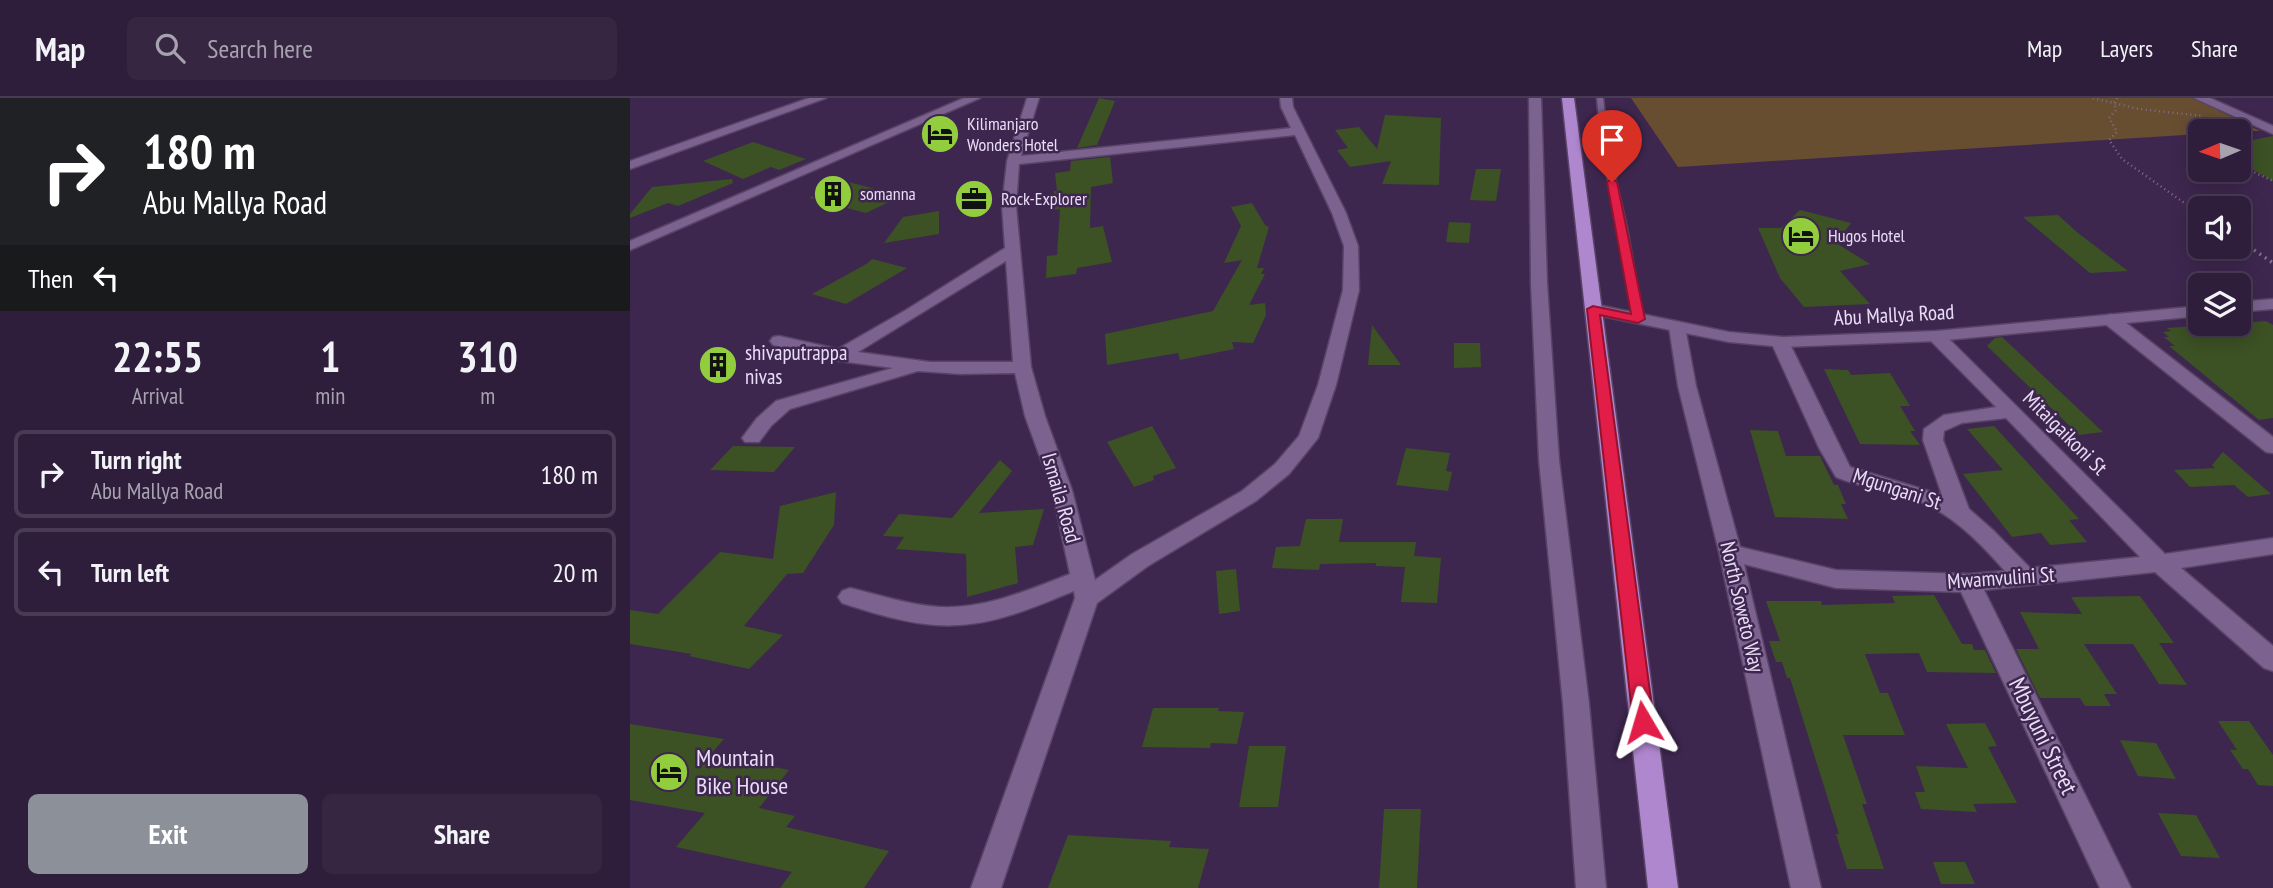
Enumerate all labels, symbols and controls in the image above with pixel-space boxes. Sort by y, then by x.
search box [127,17,617,80]
text: Map [35,27,85,70]
icon: search [151,29,189,67]
text: Search here [207,32,313,65]
text: Map [2027,33,2062,64]
text: Layers [2100,33,2153,64]
text: Share [2191,33,2238,64]
pin [1582,110,1642,182]
place label: Kilimanjaro Wonders Hotel [967,112,1059,156]
hotel icon: Kilimanjaro Wonders Hotel [919,113,961,155]
text: 180 m [143,119,256,183]
north arrow [2188,119,2250,182]
map controls [2188,119,2251,336]
icon: arrive [1593,121,1631,159]
icon: right [28,126,119,217]
building icon: somanna [812,173,854,215]
office icon: Rock-Explorer [953,178,995,220]
text: Abu Mallya Road [143,181,327,223]
place label: somanna [860,182,916,205]
place label: Rock-Explorer [1001,187,1087,210]
button: sound [2188,196,2251,259]
hotel icon: Hugos Hotel [1780,215,1822,257]
place label: Hugos Hotel [1828,224,1906,247]
icon: left [87,259,125,297]
text: Then [28,262,73,295]
button: layers [2188,273,2251,336]
street label: Abu Mallya Road [1833,298,1955,331]
text: 22:55 [112,329,203,384]
text: 1 [320,329,340,384]
text: 310 [458,329,518,384]
place label: shivaputrappa nivas [745,339,847,390]
building icon: shivaputrappa nivas [697,344,739,386]
text: Arrival [132,381,184,410]
text: min [315,381,345,410]
text: m [480,381,495,410]
street label: Mitaigaikoni St [2017,385,2113,481]
text: Turn right [91,443,182,476]
street label: Ismaila Road [1036,450,1087,546]
icon: right [32,455,70,493]
text: 180 m [540,458,598,491]
street label: Mgungani St [1850,462,1945,516]
text: Abu Mallya Road [91,476,223,505]
street label: North Soweto Way [1714,539,1771,675]
icon: left [32,553,70,591]
text: Turn left [91,556,169,589]
text: 20 m [552,556,598,589]
street label: Mwamvulini St [1946,560,2056,595]
street label: Mbuyuni Street [2002,672,2085,800]
position arrow [1606,685,1680,759]
place label: Mountain Bike House [696,742,788,801]
hotel icon: Mountain Bike House [648,751,690,793]
button: Exit [28,794,308,874]
button: Share [322,794,602,874]

